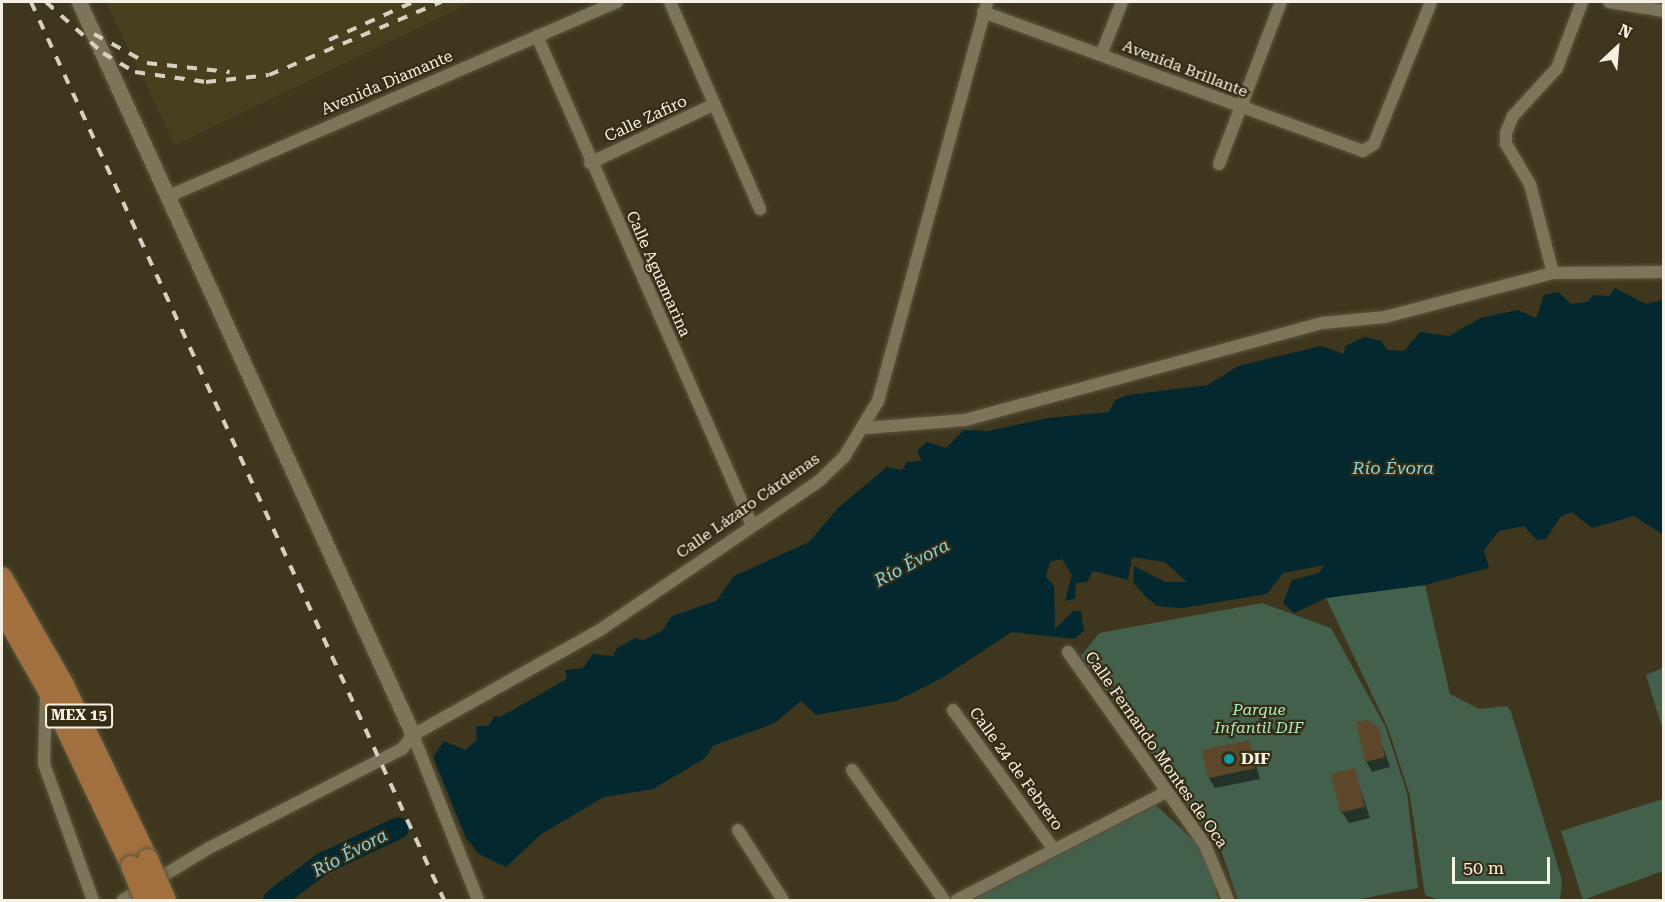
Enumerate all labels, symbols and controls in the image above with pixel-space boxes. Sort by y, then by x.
north arrow [1587,18,1647,78]
text: N [1615,20,1635,43]
street label: Avenida Brillante [1120,36,1250,102]
street label: Avenida Diamante [318,47,456,119]
street label: Calle Zafiro [602,92,690,146]
street label: Calle Aguamarina [622,208,694,340]
street label: Calle Lázaro Cárdenas [673,449,823,563]
water label: Río Évora [1352,457,1434,479]
water label: Río Évora [871,534,953,592]
street label: Calle Fernando Montes de Oca [1081,648,1231,852]
park label: Parque Infantil DIF [1214,700,1304,738]
road number: MEX 15 [44,704,113,728]
street label: Calle 24 de Febrero [965,704,1067,834]
place label: DIF [1241,749,1270,769]
marker: DIF [1222,752,1236,766]
water label: Río Évora [309,824,391,882]
scale bar [1455,845,1552,883]
text: 50 m [1463,857,1504,878]

